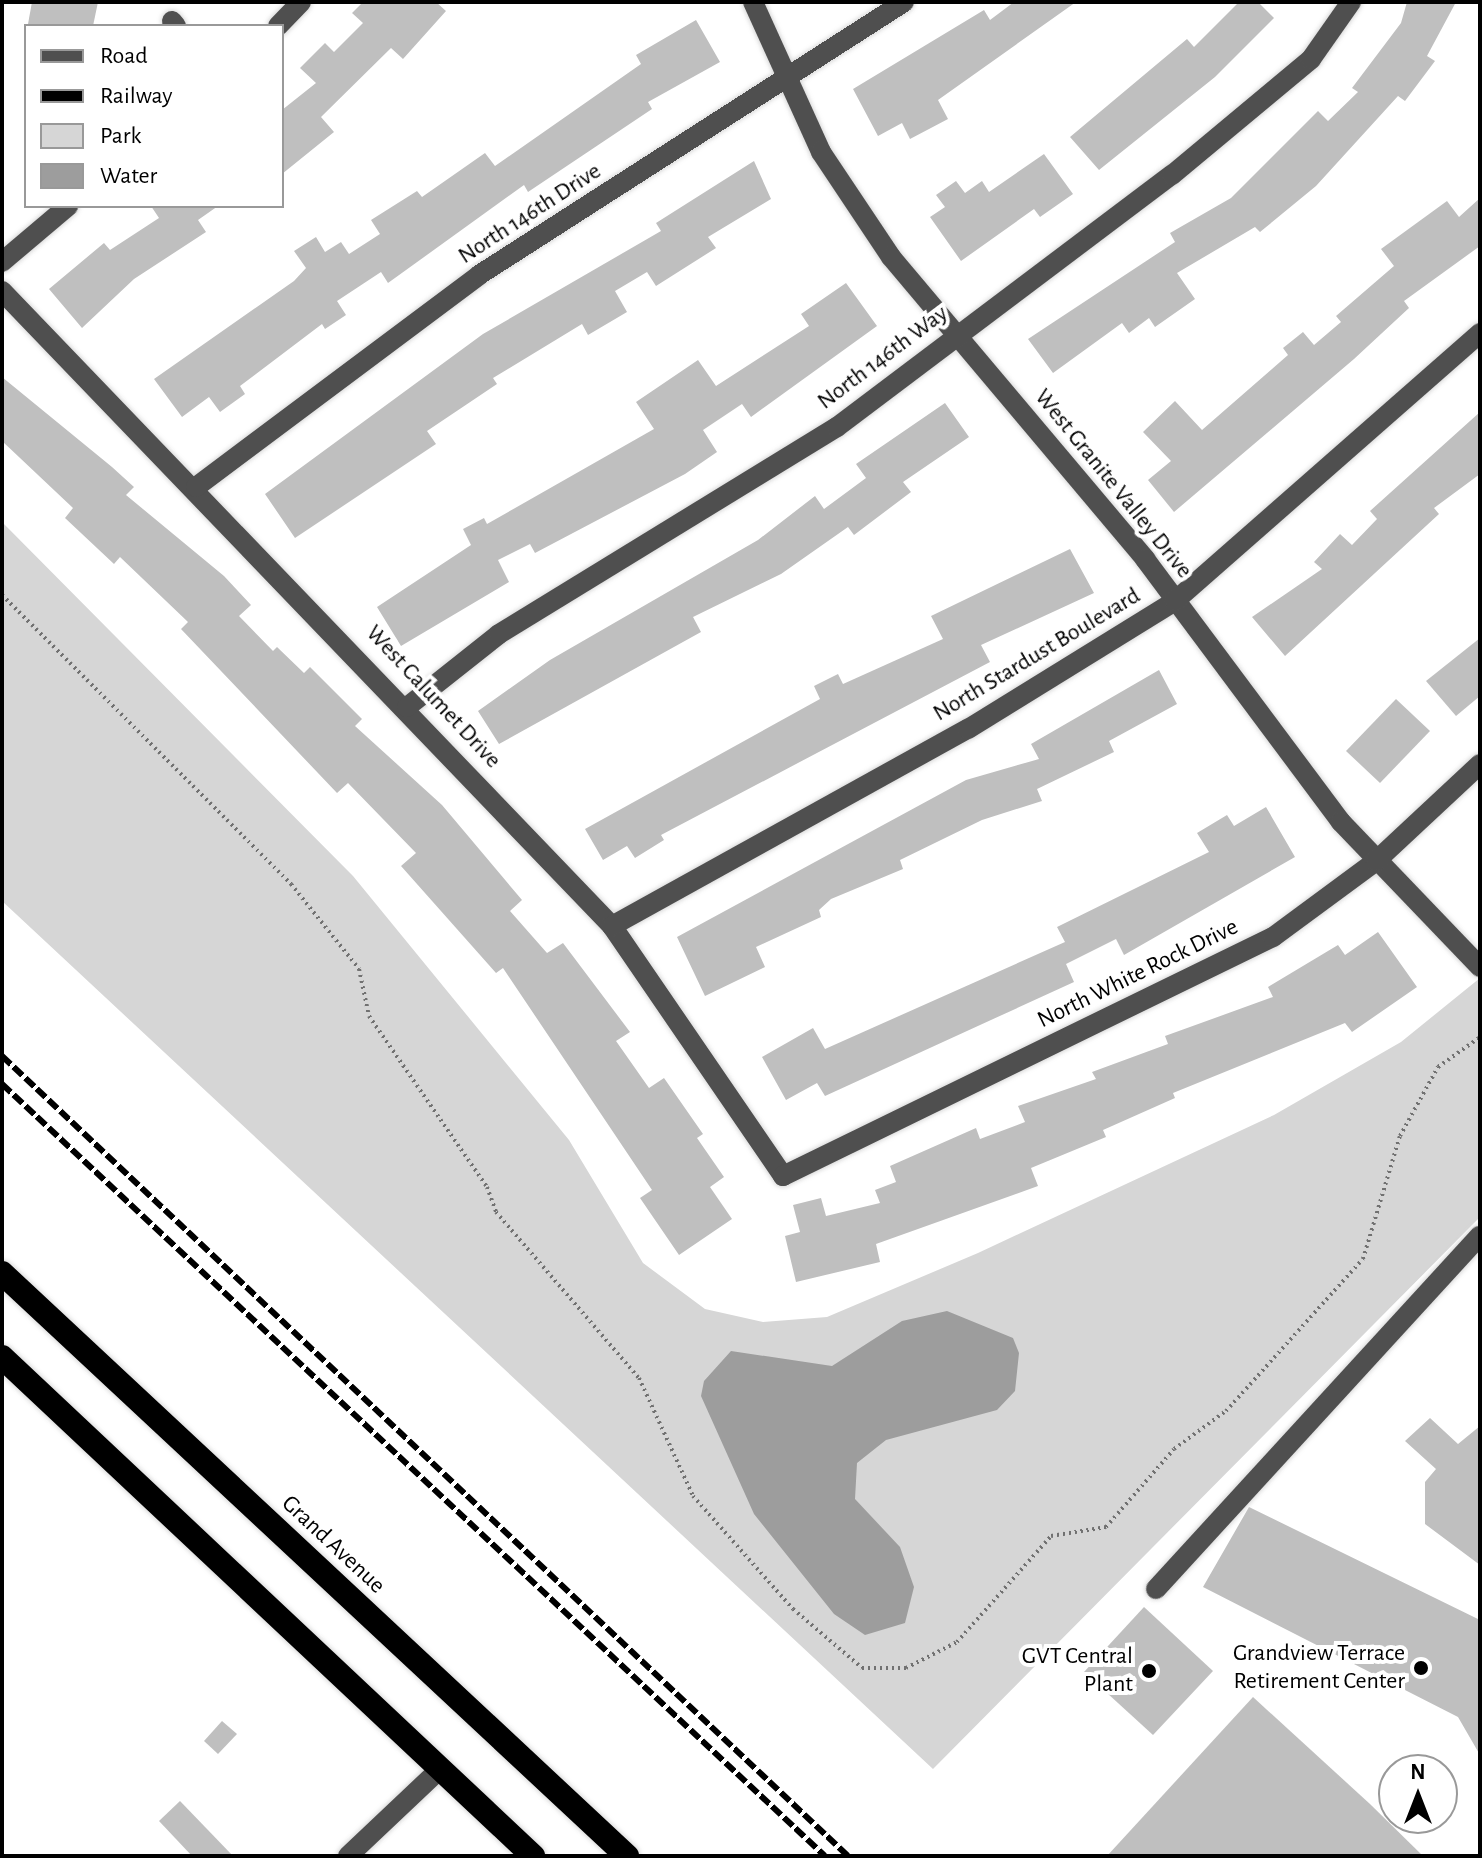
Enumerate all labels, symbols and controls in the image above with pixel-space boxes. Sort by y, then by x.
legend [24,24,284,208]
text: Road [100,44,148,68]
text: Railway [100,84,172,108]
text: Park [100,124,141,148]
street label: North 146th Drive [453,157,607,271]
text: Water [100,164,157,188]
street label: North 146th Way [812,300,954,416]
street label: West Granite Valley Drive [1028,384,1198,584]
street label: North Stardust Boulevard [928,582,1146,728]
street label: West Calumet Drive [359,619,507,775]
street label: North White Rock Drive [1033,913,1243,1035]
street label: Grand Avenue [275,1490,391,1600]
place label: Grandview Terrace Retirement Center [1233,1640,1405,1696]
place label: GVT Central Plant [1022,1643,1133,1699]
marker: Grandview Terrace Retirement Center [1412,1659,1430,1677]
marker: GVT Central Plant [1140,1662,1158,1680]
north arrow [1378,1754,1458,1834]
text: N [1410,1761,1426,1783]

